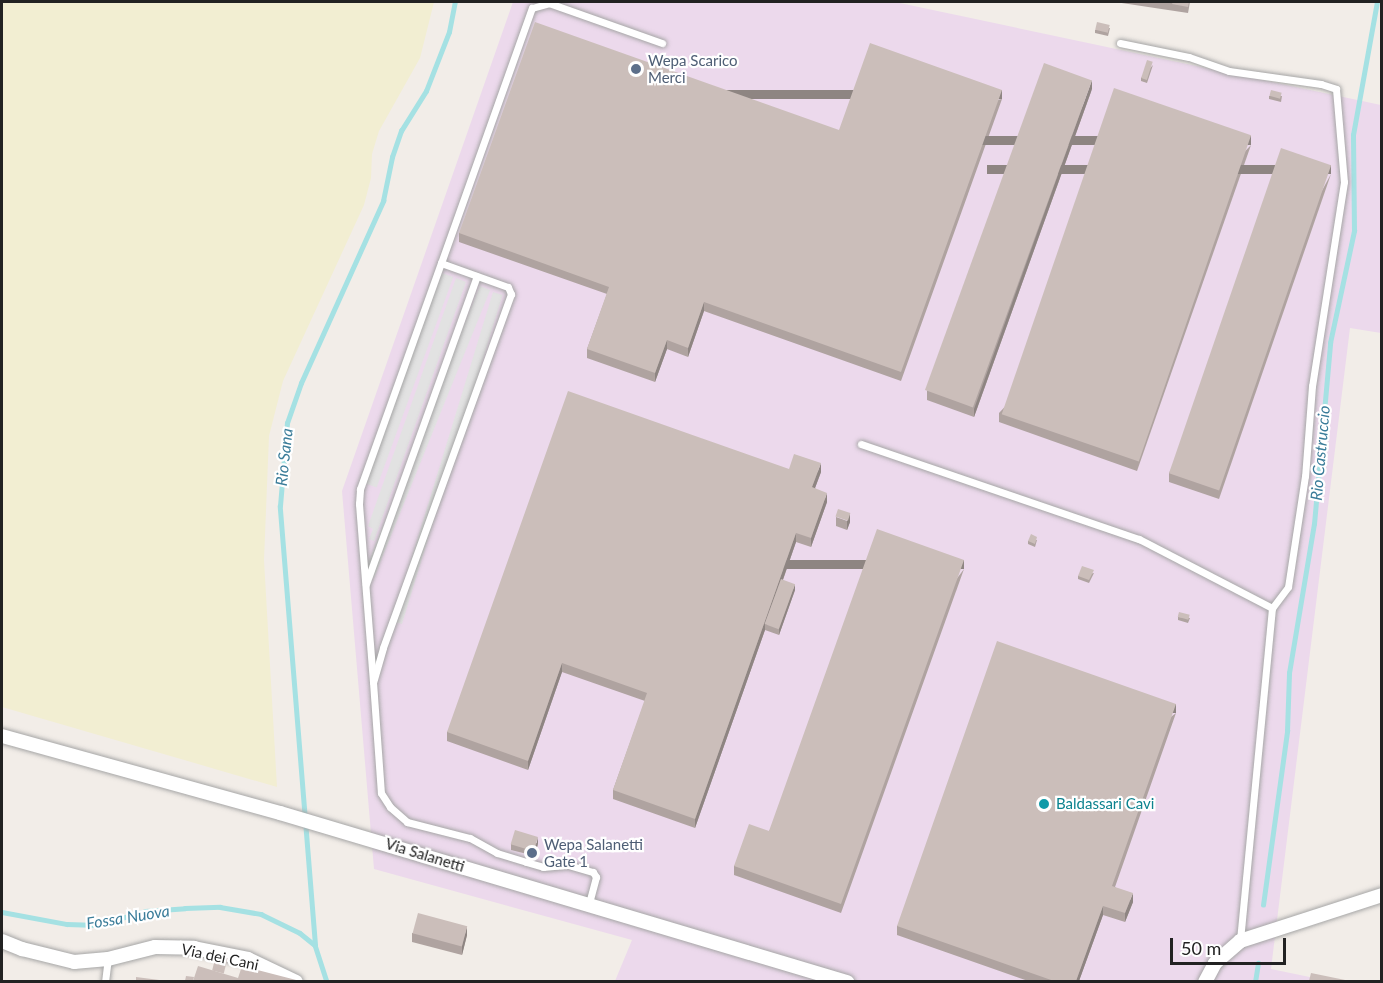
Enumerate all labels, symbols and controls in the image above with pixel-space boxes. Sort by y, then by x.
place label: Wepa Scarico Merci [648,51,738,86]
marker: Wepa Scarico Merci [629,62,643,76]
water label: Rio Castruccio [1306,405,1334,501]
water label: Rio Sana [271,427,297,487]
place label: Baldassari Cavi [1056,795,1154,813]
marker: Baldassari Cavi [1037,797,1051,811]
street label: Via Salanetti [383,834,467,876]
place label: Wepa Salanetti Gate 1 [544,835,643,870]
marker: Wepa Salanetti Gate 1 [525,846,539,860]
water label: Fossa Nuova [85,901,171,933]
scale bar [1173,926,1288,964]
text: 50 m [1181,937,1221,959]
street label: Via dei Cani [180,940,260,974]

